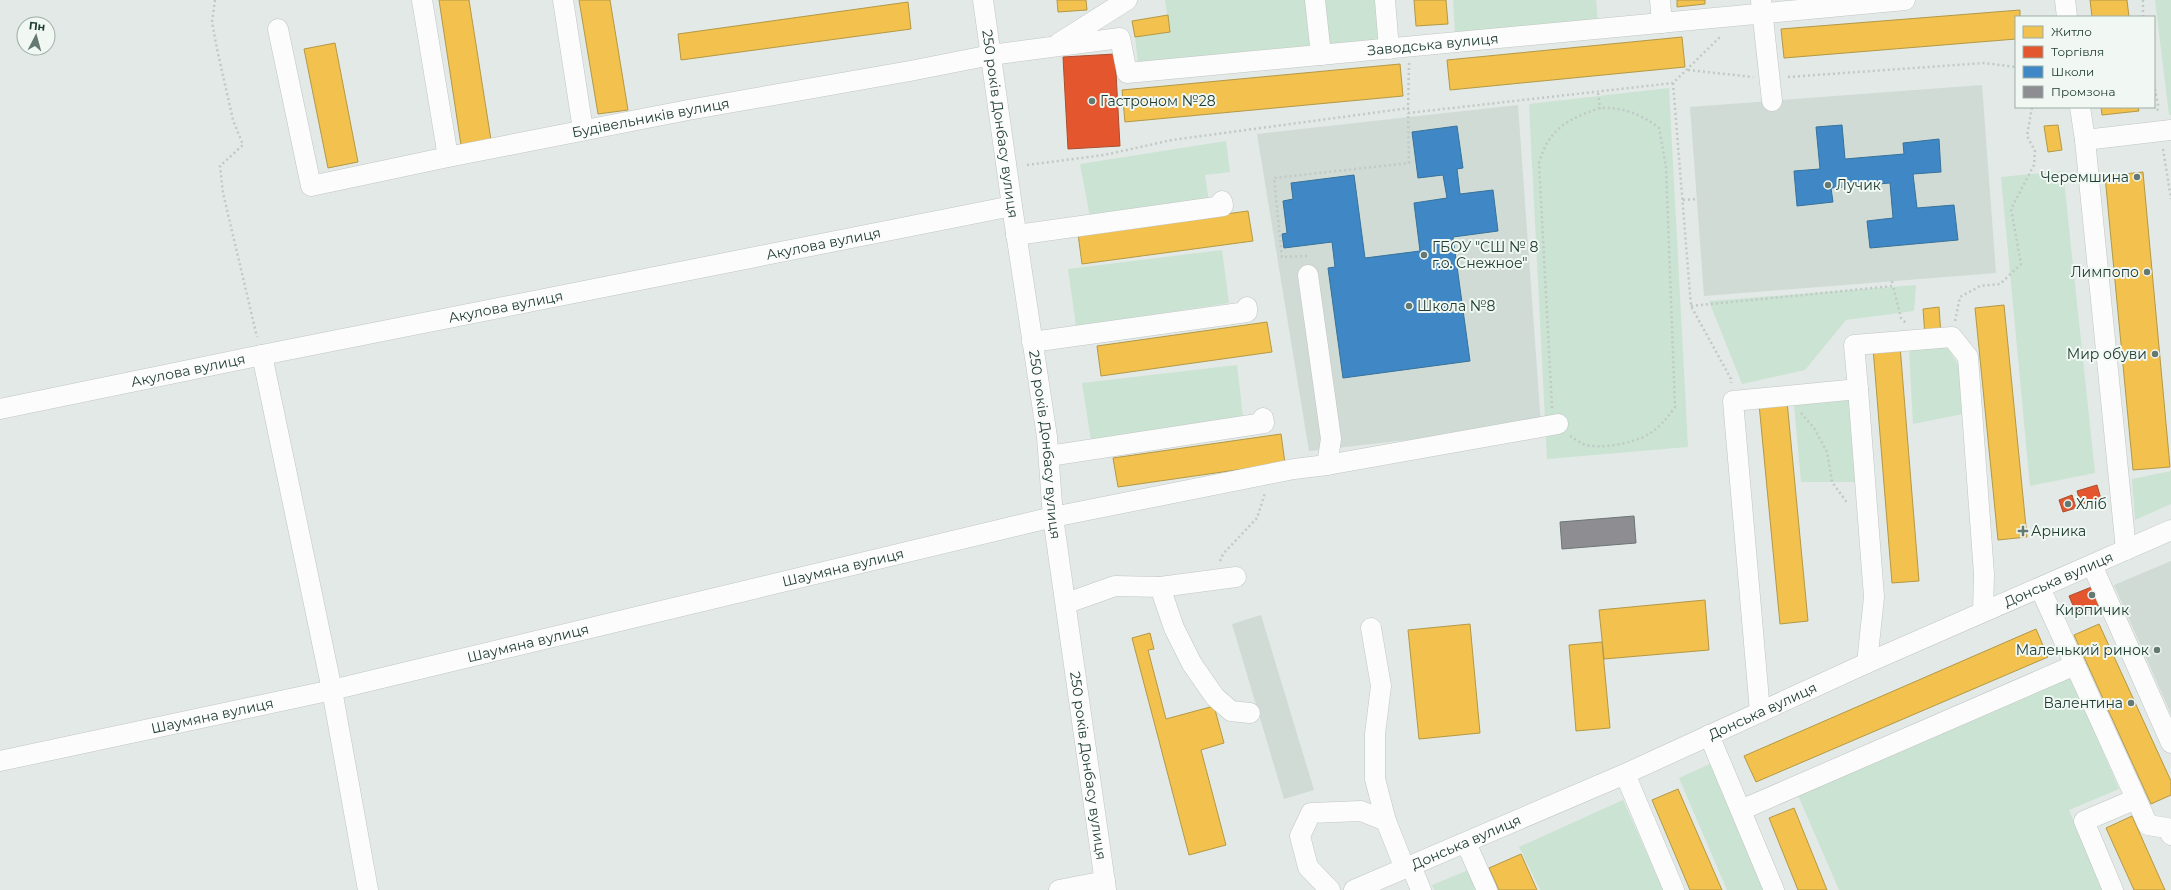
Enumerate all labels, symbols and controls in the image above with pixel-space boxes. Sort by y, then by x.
north arrow [16,16,56,56]
legend [2015,16,2155,108]
text: Пн [28,18,46,34]
text: Житло [2051,24,2092,39]
street label: 250 років Донбасу вулиця [978,28,1023,219]
street label: Заводська вулиця [1367,29,1499,59]
text: Торгівля [2051,44,2104,59]
text: Школи [2051,64,2094,79]
text: Промзона [2051,84,2115,99]
place label: Гастроном №28 [1100,92,1216,110]
street label: Будівельників вулиця [570,94,731,142]
marker: Гастроном №28 [1087,96,1097,106]
place label: Черемшина [2041,168,2129,186]
marker: Черемшина [2132,172,2142,182]
place label: Лучик [1836,176,1881,194]
marker: Лучик [1823,180,1833,190]
street label: Акулова вулиця [765,223,882,264]
place label: ГБОУ "СШ № 8 г.о. Снежное" [1432,238,1538,272]
marker: ГБОУ "СШ № 8 г.о. Снежное" [1419,250,1429,260]
place label: Лимпопо [2071,263,2139,281]
marker: Лимпопо [2142,267,2152,277]
street label: Акулова вулиця [447,286,565,327]
place label: Школа №8 [1417,297,1496,315]
marker: Школа №8 [1404,301,1414,311]
place label: Мир обуви [2067,345,2147,363]
street label: 250 років Донбасу вулиця [1025,349,1065,540]
marker: Мир обуви [2150,349,2160,359]
street label: Акулова вулиця [129,350,247,391]
place label: Хліб [2076,495,2107,513]
marker: Хліб [2063,499,2073,509]
place label: Арника [2031,522,2086,540]
marker: Арника [2018,526,2028,536]
street label: Шаумяна вулиця [780,544,906,591]
street label: Донська вулиця [2001,547,2116,611]
marker: Кирпичик [2087,590,2097,600]
place label: Кирпичик [2055,601,2129,619]
street label: Шаумяна вулиця [465,620,591,666]
place label: Маленький ринок [2016,641,2149,659]
marker: Маленький ринок [2152,645,2162,655]
street label: 250 років Донбасу вулиця [1066,670,1111,861]
street label: Донська вулиця [1705,678,1820,744]
street label: Шаумяна вулиця [149,694,275,737]
place label: Валентина [2044,694,2123,712]
marker: Валентина [2126,698,2136,708]
street label: Донська вулиця [1409,811,1524,873]

